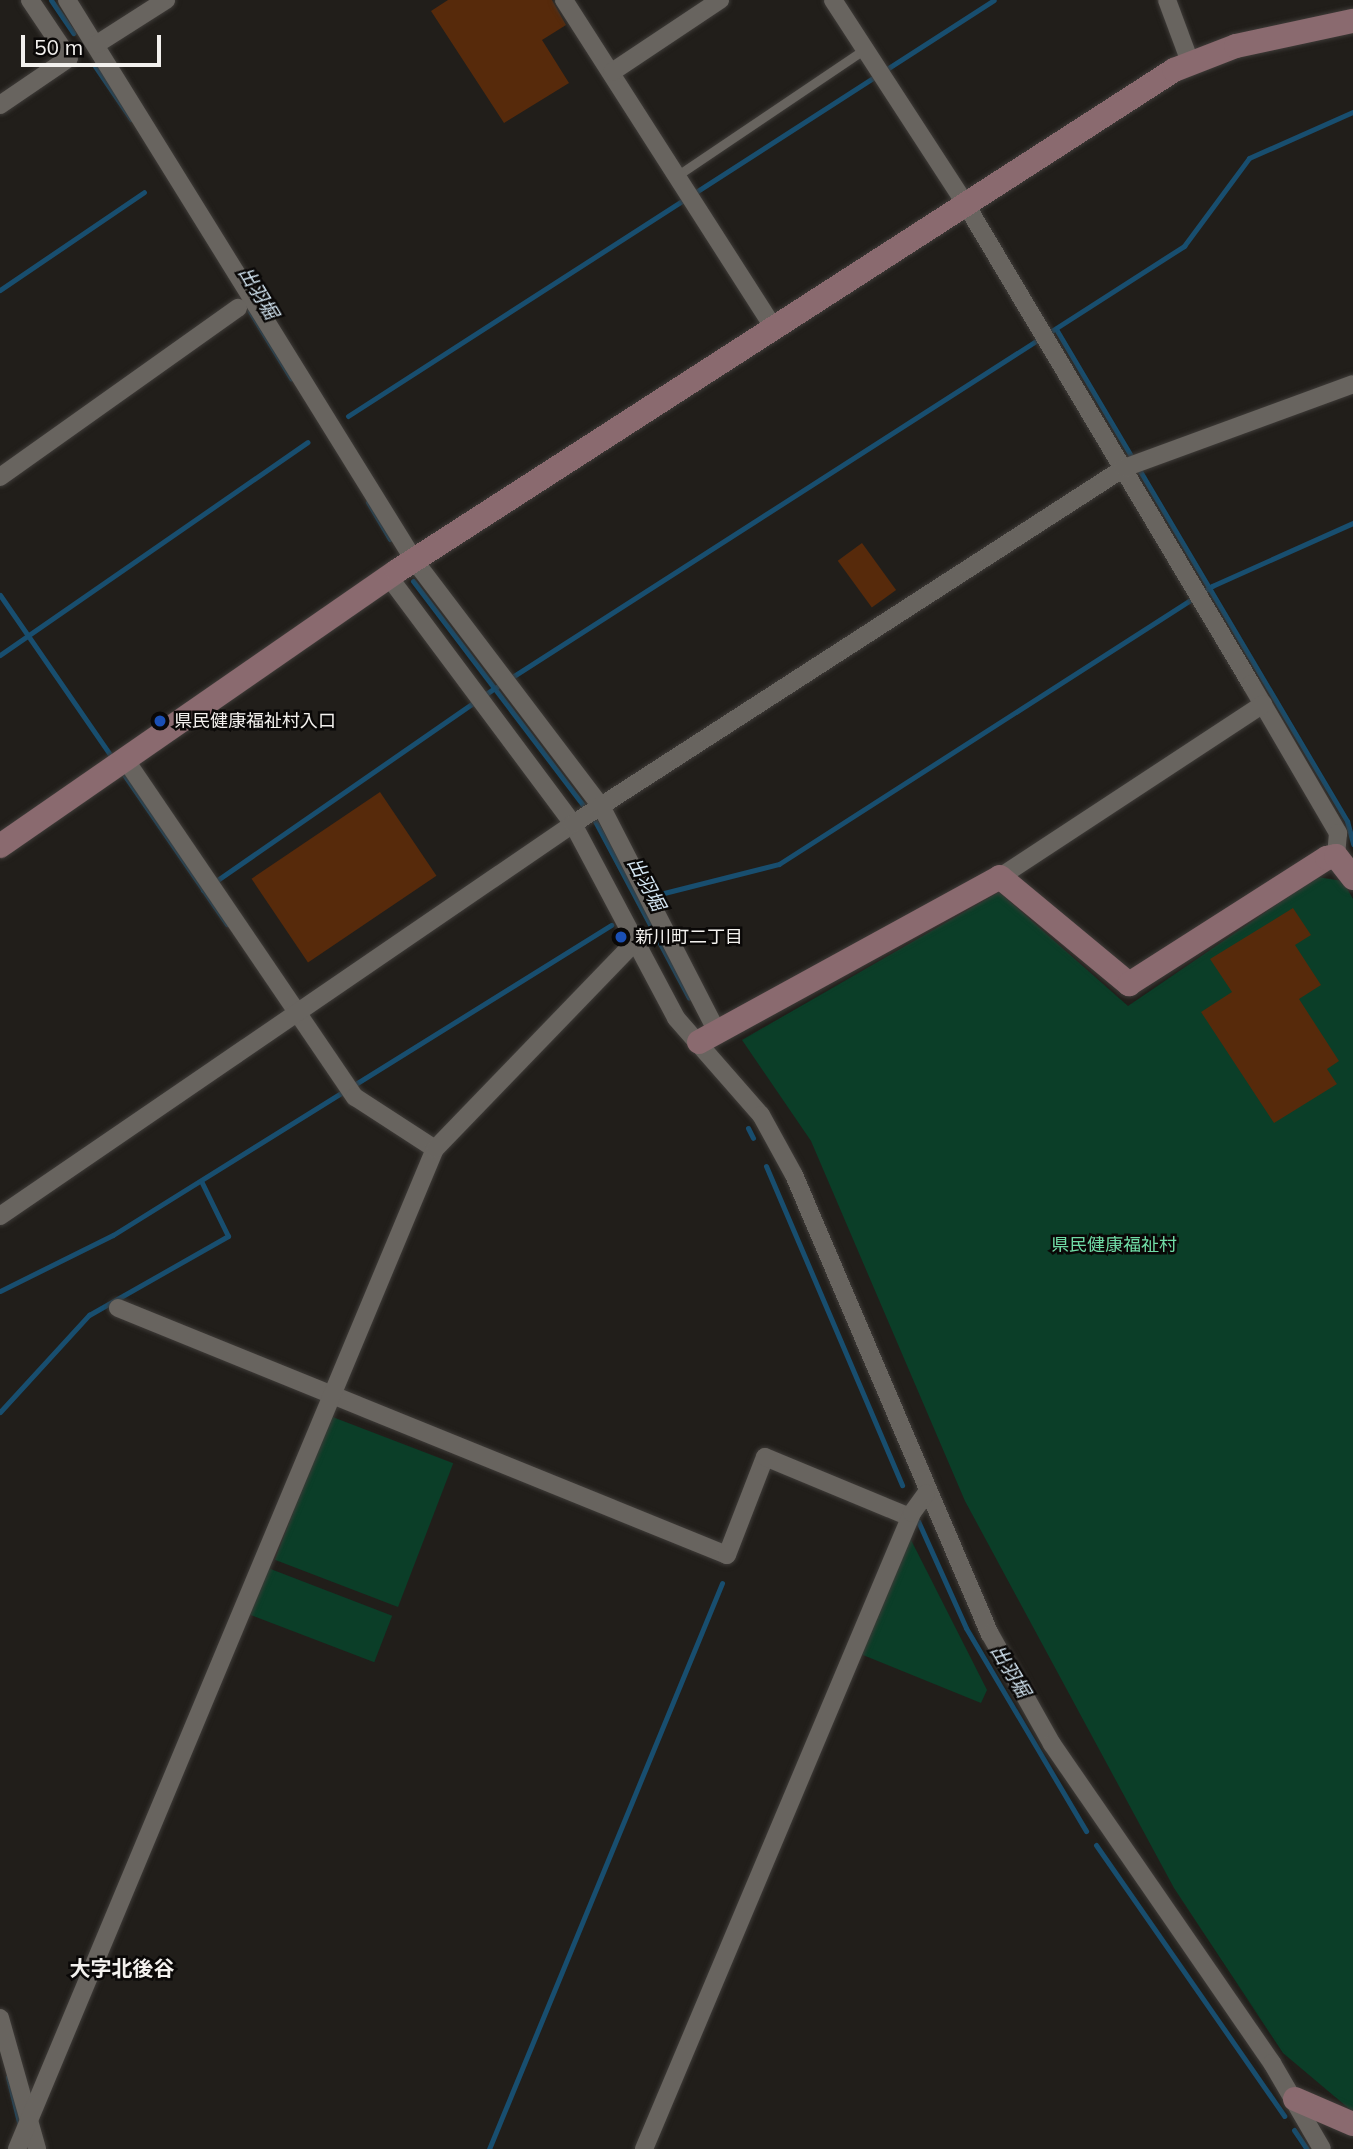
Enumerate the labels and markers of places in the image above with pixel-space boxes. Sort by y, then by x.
place label: 県民健康福祉村入口 [174,710,336,732]
marker: 県民健康福祉村入口 [152,713,168,729]
place label: 新川町二丁目 [635,926,743,948]
marker: 新川町二丁目 [613,929,629,945]

